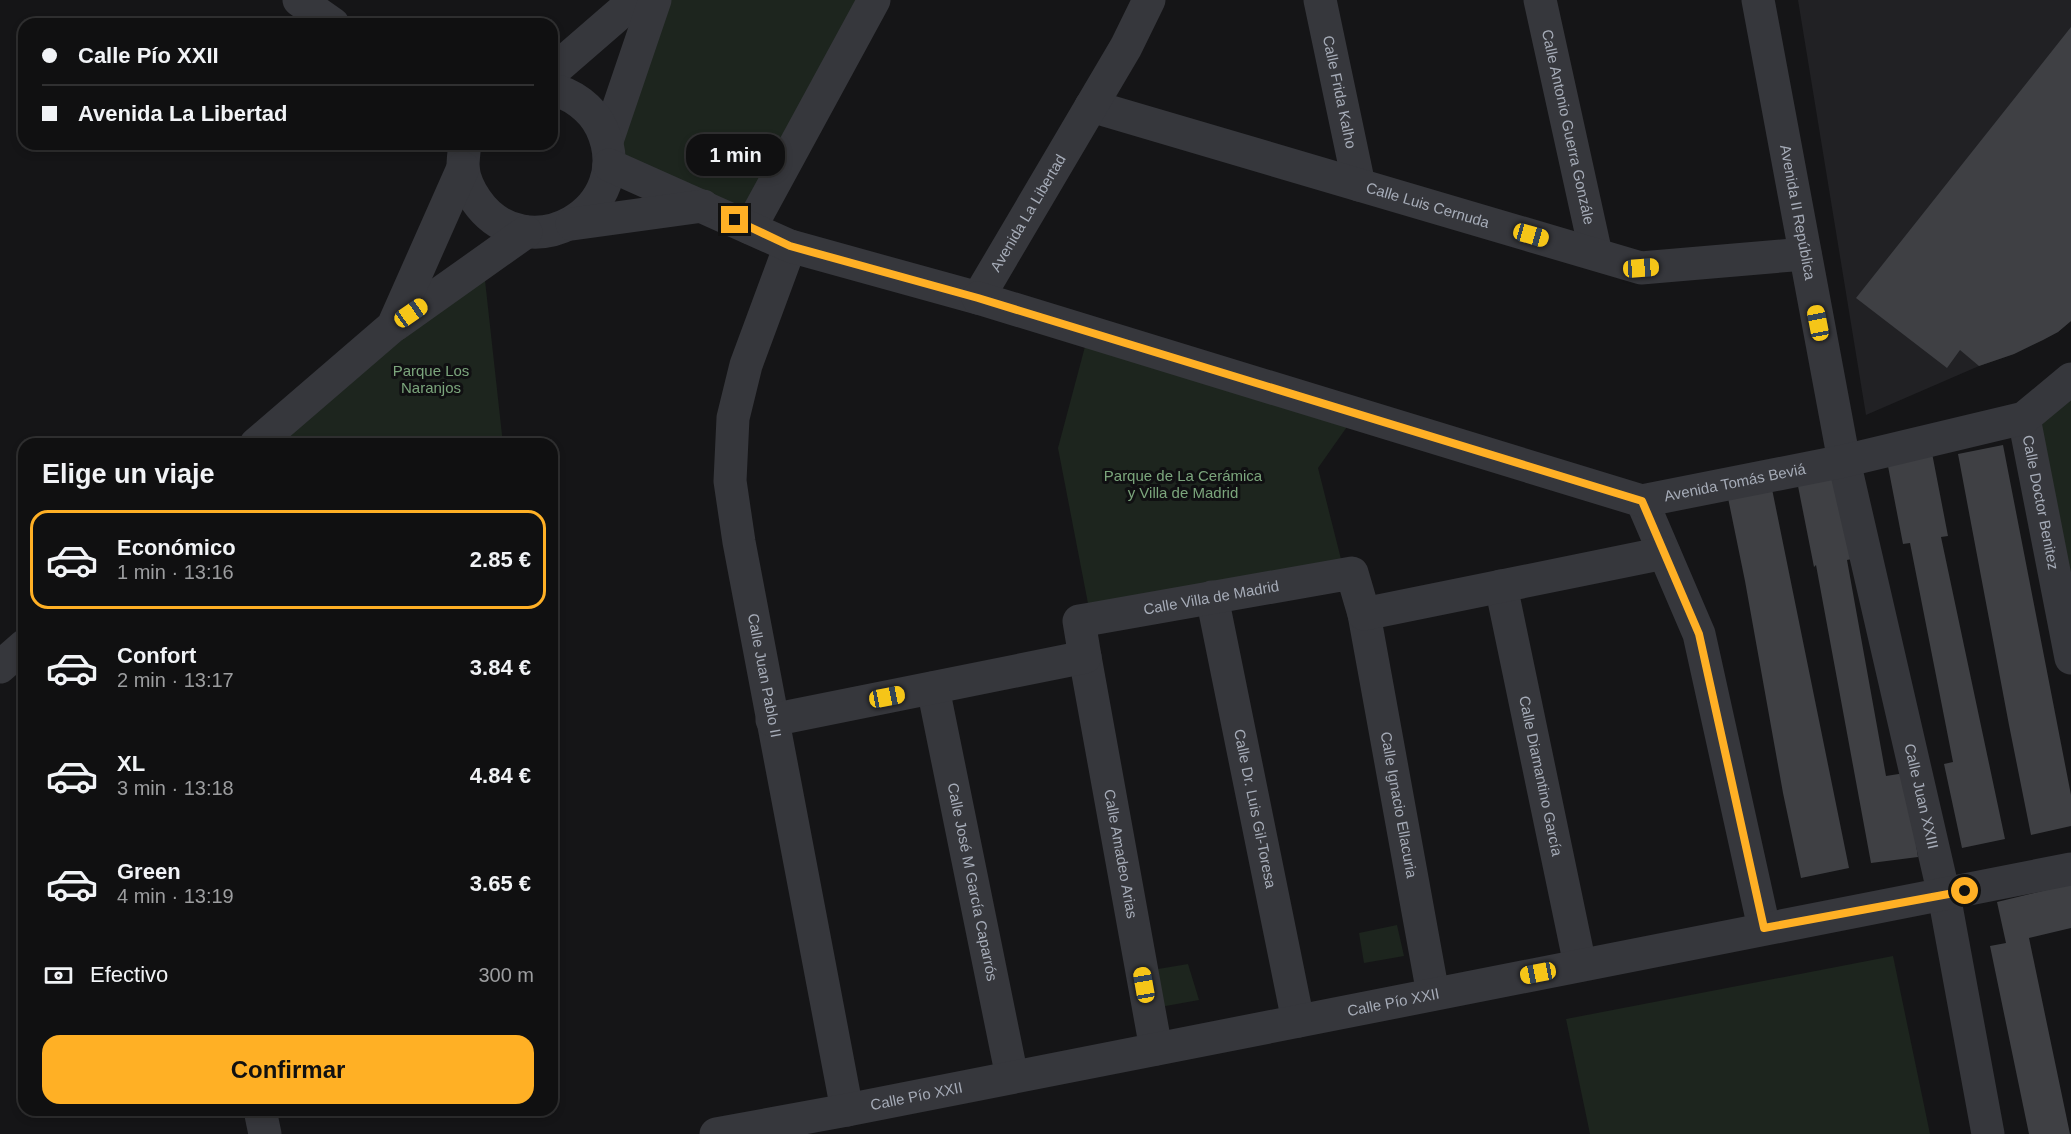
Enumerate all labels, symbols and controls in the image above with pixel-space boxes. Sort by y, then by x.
street label: Calle Antonio Guerra Gonzále [1539,28,1598,226]
street label: Calle Frida Kalho [1320,34,1360,150]
text: Calle Pío XXII [78,43,219,68]
text: Avenida La Libertad [78,101,287,126]
callout: 1 min [686,133,784,175]
street label: Avenida II República [1777,143,1819,282]
text: 1 min [709,144,762,166]
street label: Avenida La Libertad [987,151,1069,274]
street label: Calle Luis Cernuda [1364,179,1492,231]
route end [721,206,748,233]
car [1511,221,1551,249]
car [1622,258,1660,278]
car [391,295,431,331]
car [1806,304,1830,342]
park label: Parque Los Naranjos [393,362,469,396]
street label: Calle Doctor Benitez [2020,434,2063,571]
text: Elige un viaje [42,459,215,489]
street label: Avenida Tomás Beviá [1663,460,1808,504]
park label: Parque de La Cerámica y Villa de Madrid [1104,467,1263,501]
icon: car [45,533,99,587]
text: Económico [117,535,236,560]
text: 2.85 € [470,547,531,572]
text: 1 min · 13:16 [117,561,234,583]
street label: Calle Villa de Madrid [1142,577,1280,618]
street label: Calle Juan Pablo II [745,612,785,739]
icon: car [45,641,99,695]
text: Confort [117,643,196,668]
text: 3.84 € [470,655,531,680]
text: 2 min · 13:17 [117,669,234,691]
car [868,685,906,709]
street label: Calle Diamantino García [1516,694,1566,858]
street label: Calle Dr. Luis Gil-Toresa [1231,728,1280,890]
street label: Calle Ignacio Ellacuria [1378,730,1421,880]
street label: Calle Juan XXIII [1901,742,1942,851]
icon: car [45,749,99,803]
text: XL [117,751,145,776]
text: 4.84 € [470,763,531,788]
text: 3 min · 13:18 [117,777,234,799]
street label: Calle José M García Caparrós [944,781,1001,983]
street label: Calle Amadeo Arias [1101,788,1141,920]
icon: car [45,857,99,911]
text: Green [117,859,181,884]
text: 3.65 € [470,871,531,896]
route start [1951,877,1978,904]
text: 4 min · 13:19 [117,885,234,907]
icon: cash [42,959,75,992]
car [1519,961,1557,985]
text: Efectivo [90,962,168,987]
text: 300 m [478,964,534,986]
car [1132,966,1156,1004]
street label: Calle Pío XXII [1346,985,1441,1019]
button: Confirmar [42,1035,534,1104]
street label: Calle Pío XXII [869,1078,964,1113]

